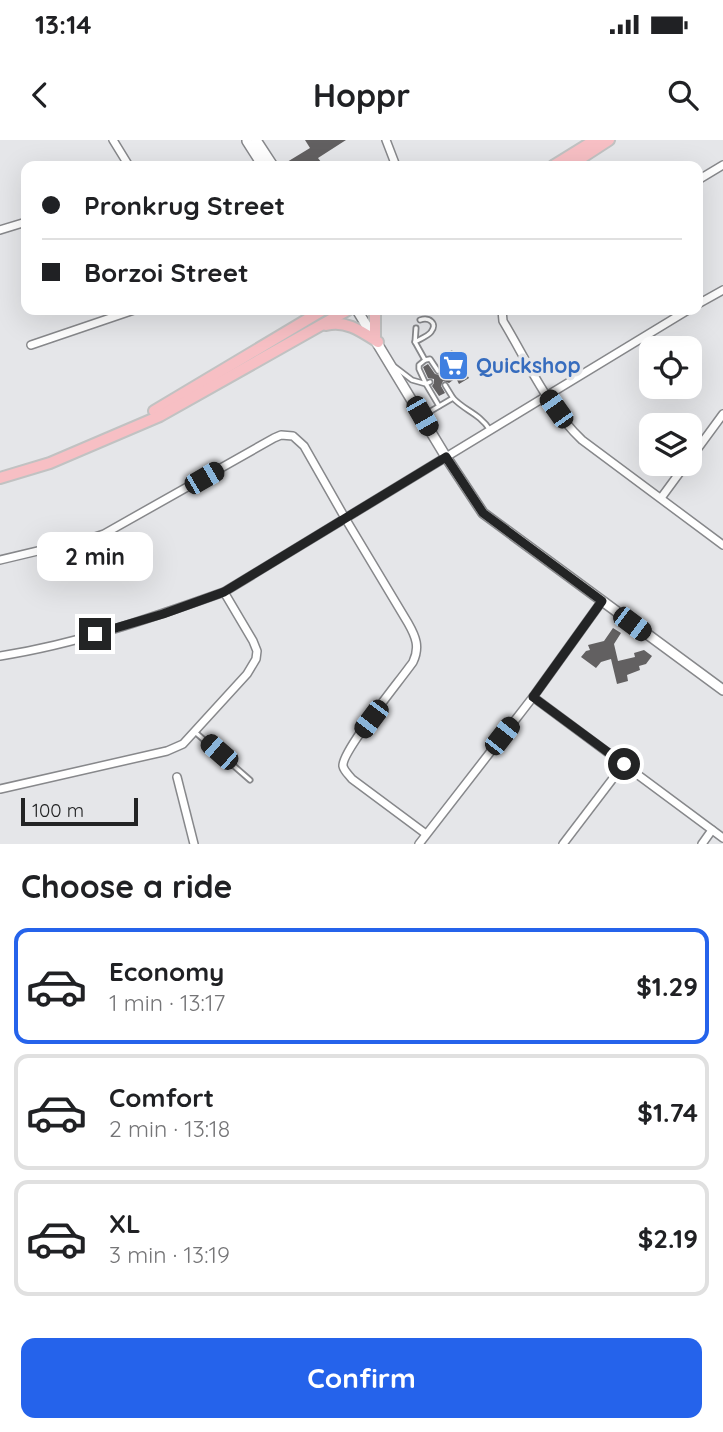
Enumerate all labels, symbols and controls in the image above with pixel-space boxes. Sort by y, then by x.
text: 13:14 [35,8,92,41]
text: Hoppr [313,75,410,115]
icon: back [21,76,59,114]
icon: search [664,76,702,114]
text: Pronkrug Street [84,189,285,222]
text: Borzoi Street [84,256,249,289]
map controls [639,336,702,476]
button: locate [639,336,702,399]
supermarket icon: Quickshop [436,348,470,382]
place label: Quickshop [476,352,581,378]
car [536,386,577,432]
car [403,393,442,439]
button: layers [639,413,702,476]
car [181,458,228,498]
callout: 2 min [37,532,153,582]
text: 2 min [65,542,125,571]
car [609,603,656,645]
route end [79,618,111,650]
car [350,696,393,742]
car [481,713,524,759]
car [197,730,242,774]
route start [608,748,640,780]
scale bar [21,795,138,827]
text: 100 m [32,798,84,822]
text: Choose a ride [21,866,233,906]
icon: car [25,955,88,1018]
text: Economy [109,955,224,988]
text: $1.29 [636,970,698,1003]
text: 1 min · 13:17 [109,988,225,1017]
icon: car [25,1081,88,1144]
text: Comfort [109,1081,214,1114]
text: $1.74 [637,1096,698,1129]
text: 2 min · 13:18 [109,1114,230,1143]
icon: car [25,1207,88,1270]
text: XL [109,1207,141,1240]
text: $2.19 [638,1222,698,1255]
text: 3 min · 13:19 [109,1240,230,1269]
button: Confirm [21,1338,702,1418]

